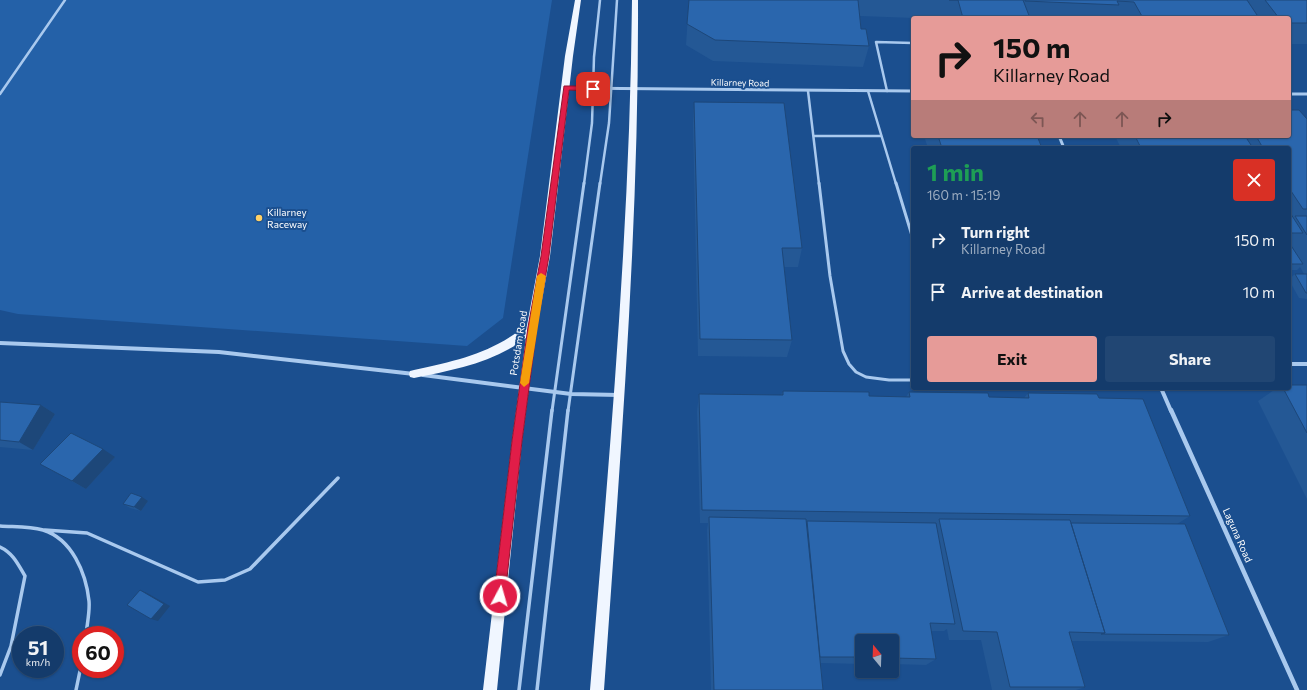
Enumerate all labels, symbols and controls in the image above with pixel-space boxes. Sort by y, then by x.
text: 150 m [993,30,1070,64]
icon: right [927,32,979,84]
text: Killarney Road [993,64,1110,86]
pin [576,72,610,106]
street label: Killarney Road [711,76,769,89]
icon: arrive [582,78,604,100]
icon: left [1027,108,1049,130]
icon: ahead [1069,108,1091,130]
icon: ahead [1111,108,1133,130]
icon: right [1153,108,1175,130]
text: 1 min [927,157,984,186]
button: close [1233,159,1275,201]
text: 160 m · 15:19 [927,187,1000,203]
place label: Killarney Raceway [267,206,307,230]
marker: Killarney Raceway [254,213,264,223]
text: Turn right [961,223,1030,241]
icon: right [927,229,949,251]
text: 150 m [1234,231,1275,249]
text: Killarney Road [961,241,1045,257]
icon: arrive [927,281,949,303]
text: Arrive at destination [961,283,1103,301]
text: 10 m [1243,283,1275,301]
street label: Potsdam Road [507,309,529,376]
button: Exit [927,336,1097,382]
button: Share [1105,336,1275,382]
street label: Laguna Road [1221,506,1255,564]
position arrow [479,575,521,617]
speed limit sign: 60 [72,626,124,678]
north arrow [855,634,899,678]
map controls [855,634,899,678]
text: 51 [28,635,48,659]
text: km/h [26,656,50,668]

